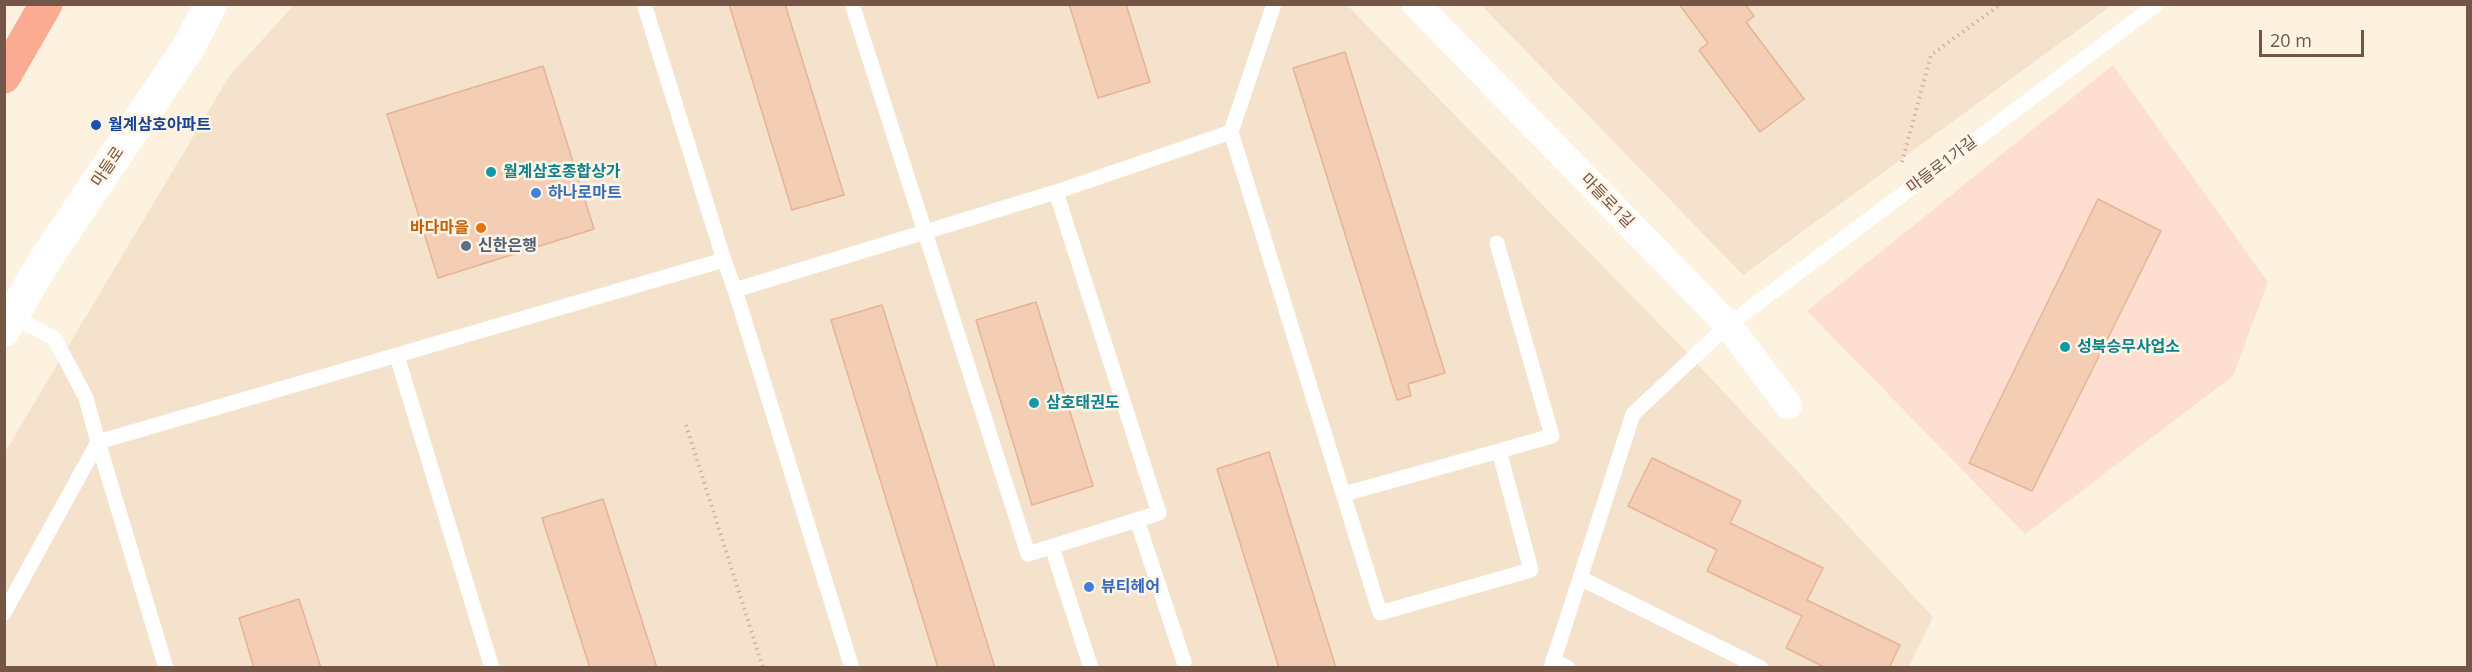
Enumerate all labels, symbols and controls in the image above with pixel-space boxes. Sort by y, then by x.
scale bar [2262,18,2367,56]
text: 20 m [2270,28,2312,52]
place label: 월계삼호아파트 [108,115,211,135]
marker: 월계삼호아파트 [89,118,103,132]
street label: 마들로1가길 [1903,132,1981,198]
street label: 마들로 [88,143,128,191]
place label: 월계삼호종합상가 [503,162,621,182]
marker: 월계삼호종합상가 [484,165,498,179]
street label: 마들로1길 [1576,170,1638,232]
place label: 하나로마트 [548,183,622,203]
marker: 하나로마트 [529,186,543,200]
place label: 바다마을 [410,218,469,238]
marker: 바다마을 [474,221,488,235]
place label: 신한은행 [478,236,537,256]
marker: 신한은행 [459,239,473,253]
place label: 성북승무사업소 [2077,337,2180,357]
marker: 성북승무사업소 [2058,340,2072,354]
place label: 삼호태권도 [1046,393,1120,413]
marker: 삼호태권도 [1027,396,1041,410]
place label: 뷰티헤어 [1101,577,1160,597]
marker: 뷰티헤어 [1082,580,1096,594]

